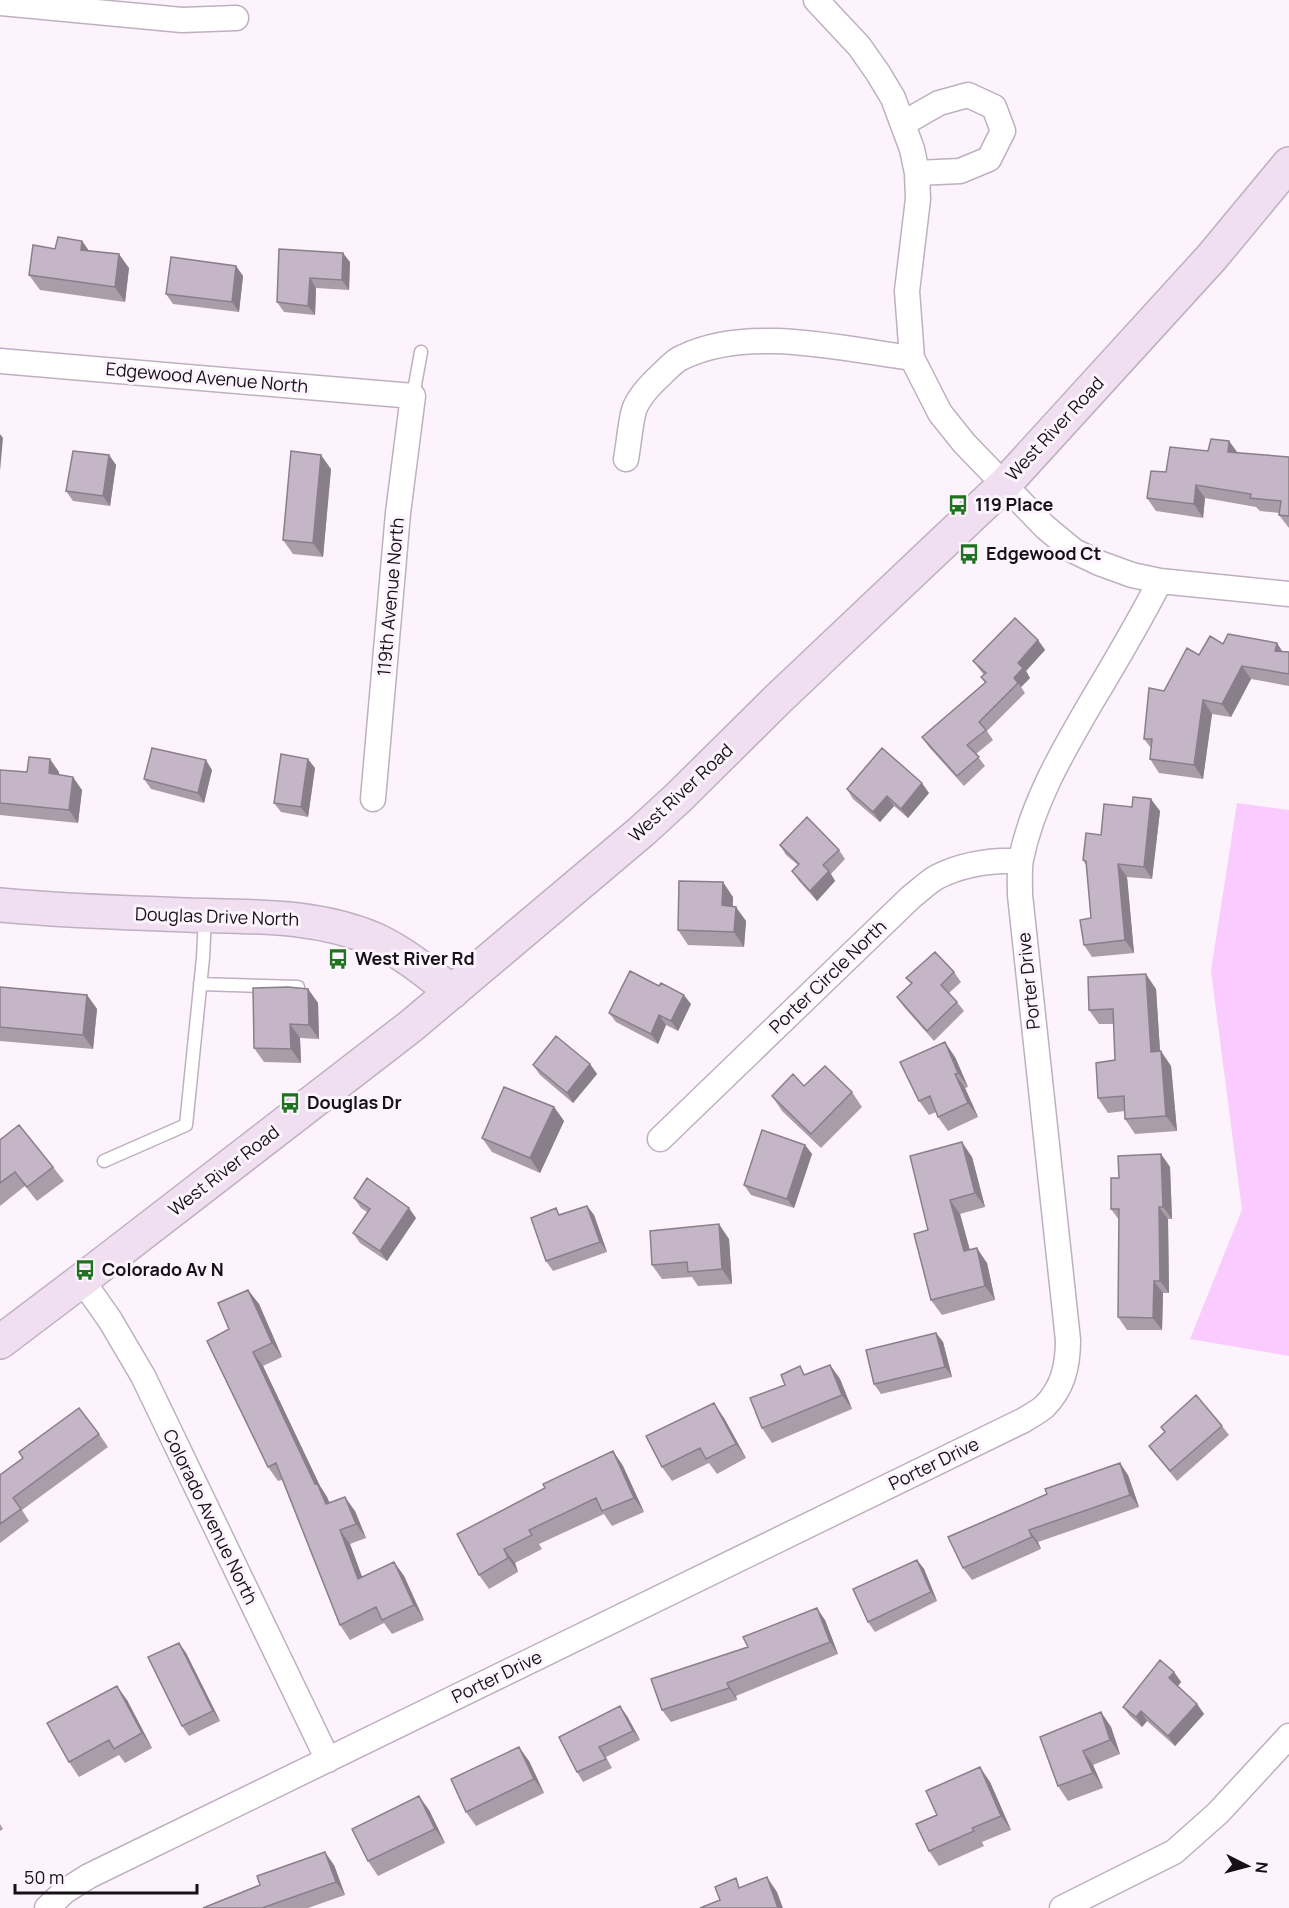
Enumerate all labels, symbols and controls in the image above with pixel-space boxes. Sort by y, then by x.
street label: Edgewood Avenue North [105,356,309,398]
street label: West River Road [1000,371,1109,486]
place label: 119 Place [975,492,1054,516]
bus stop icon: 119 Place [946,493,970,517]
street label: 119th Avenue North [371,517,409,677]
place label: Edgewood Ct [986,541,1101,565]
bus stop icon: Edgewood Ct [957,542,981,566]
street label: West River Road [623,738,738,847]
street label: Douglas Drive North [134,901,300,931]
street label: Porter Circle North [764,914,891,1038]
street label: Porter Drive [1011,931,1045,1031]
place label: West River Rd [355,946,475,970]
bus stop icon: West River Rd [326,947,350,971]
place label: Douglas Dr [307,1090,402,1114]
bus stop icon: Douglas Dr [278,1091,302,1115]
street label: West River Road [163,1119,284,1221]
place label: Colorado Av N [102,1257,224,1281]
bus stop icon: Colorado Av N [73,1258,97,1282]
street label: Colorado Avenue North [158,1425,264,1608]
street label: Porter Drive [884,1431,983,1495]
street label: Porter Drive [447,1644,546,1708]
north arrow [1217,1836,1277,1896]
scale bar [15,1857,196,1895]
text: N [1250,1861,1273,1874]
text: 50 m [24,1865,64,1889]

